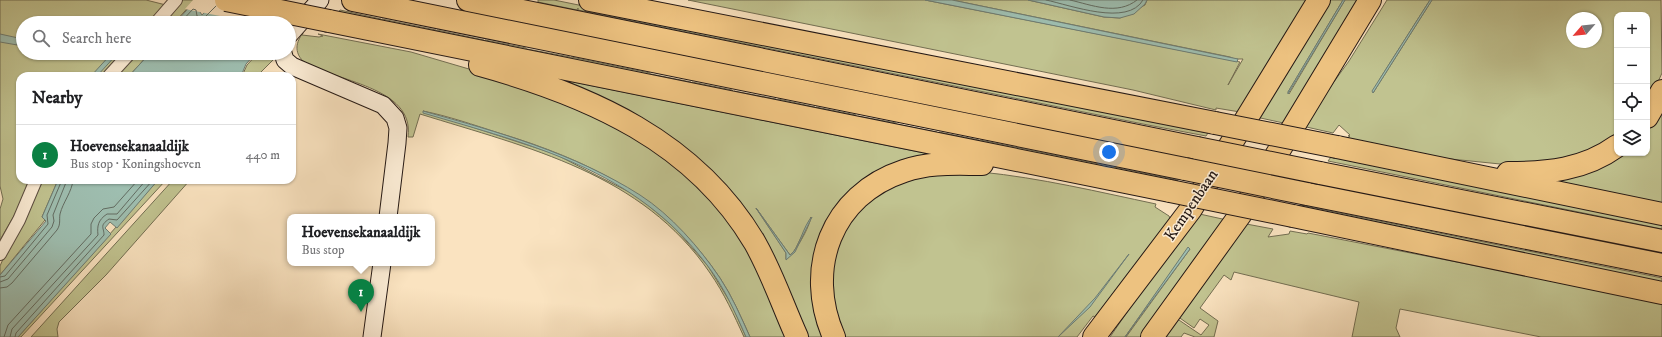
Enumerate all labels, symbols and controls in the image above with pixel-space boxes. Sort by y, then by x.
north arrow [1566,12,1602,48]
map controls [1614,12,1650,156]
button: + [1614,12,1650,48]
search box [16,16,296,60]
icon: search [30,27,52,49]
text: Search here [62,29,131,48]
button: − [1614,48,1650,84]
button: locate [1614,84,1650,120]
text: Nearby [32,87,82,109]
button: layers [1614,120,1650,156]
text: Hoevensekanaaldijk [70,137,189,156]
your location [1099,142,1119,162]
text: 1 [43,147,47,163]
text: 440 m [245,147,280,163]
text: Bus stop · Koningshoeven [70,156,201,172]
street label: Kempenbaan [1160,165,1223,245]
popup [287,214,435,266]
text: Hoevensekanaaldijk [302,223,421,242]
text: Bus stop [302,242,345,258]
pin: 1 [348,279,374,312]

